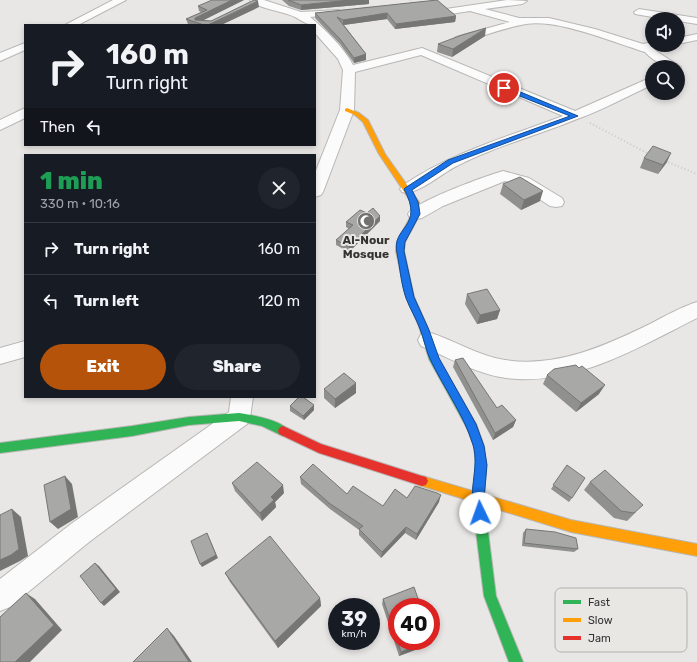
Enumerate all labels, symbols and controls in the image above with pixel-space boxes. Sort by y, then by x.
map controls [645,12,685,100]
button: sound [645,12,685,52]
text: 160 m [106,38,189,71]
icon: right [40,40,92,92]
button: search [645,60,685,100]
pin [487,71,521,105]
text: Turn right [106,72,188,94]
icon: arrive [493,77,515,99]
icon: left [83,116,105,138]
text: Then [40,118,75,136]
text: 1 min [40,167,103,195]
button: close [258,167,300,209]
text: 330 m · 10:16 [40,196,120,211]
mosque icon: Al-Nour Mosque [356,211,376,231]
place label: Al-Nour Mosque [343,233,390,261]
icon: right [40,238,62,260]
text: Turn right [74,240,149,258]
text: 160 m [258,240,300,258]
icon: left [40,290,62,312]
text: Turn left [74,292,139,310]
text: 120 m [258,292,300,310]
button: Exit [40,344,166,390]
button: Share [174,344,300,390]
position arrow [459,492,501,534]
legend [555,588,687,652]
text: Fast [588,596,611,609]
speed limit sign: 40 [388,598,440,650]
text: 39 [341,607,367,631]
text: Slow [588,614,613,627]
text: km/h [342,628,366,640]
text: Jam [588,632,611,645]

